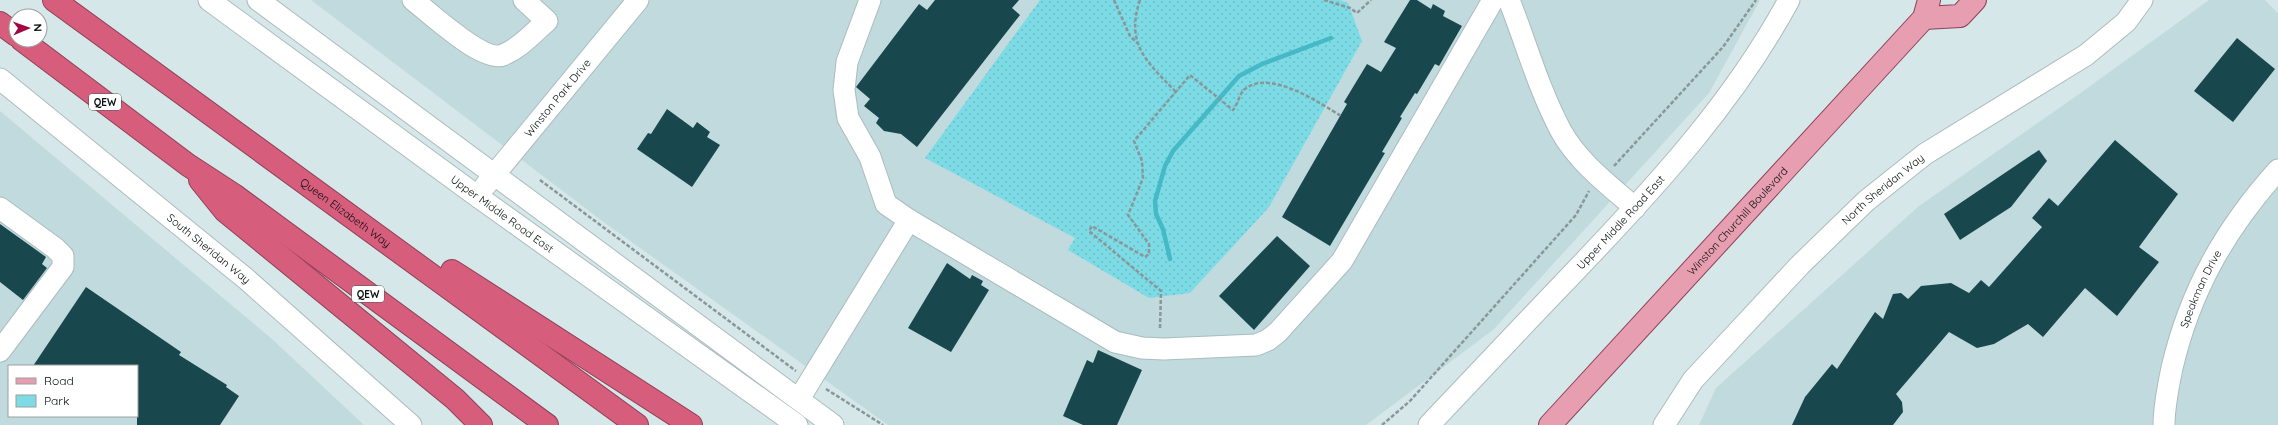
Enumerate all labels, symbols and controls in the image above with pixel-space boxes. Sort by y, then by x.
north arrow [8,8,48,48]
text: N [31,23,45,32]
street label: Winston Park Drive [521,56,594,140]
road number: QEW [89,94,121,110]
street label: North Sheridan Way [1839,151,1927,228]
street label: Winston Churchill Boulevard [1684,164,1791,278]
street label: Upper Middle Road East [448,172,557,256]
street label: Upper Middle Road East [1574,172,1668,272]
street label: Queen Elizabeth Way [298,175,394,250]
street label: South Sheridan Way [164,211,253,287]
street label: Speakman Drive [2177,247,2224,330]
road number: QEW [352,286,384,302]
legend [8,365,138,417]
text: Road [44,373,74,388]
text: Park [44,393,69,408]

